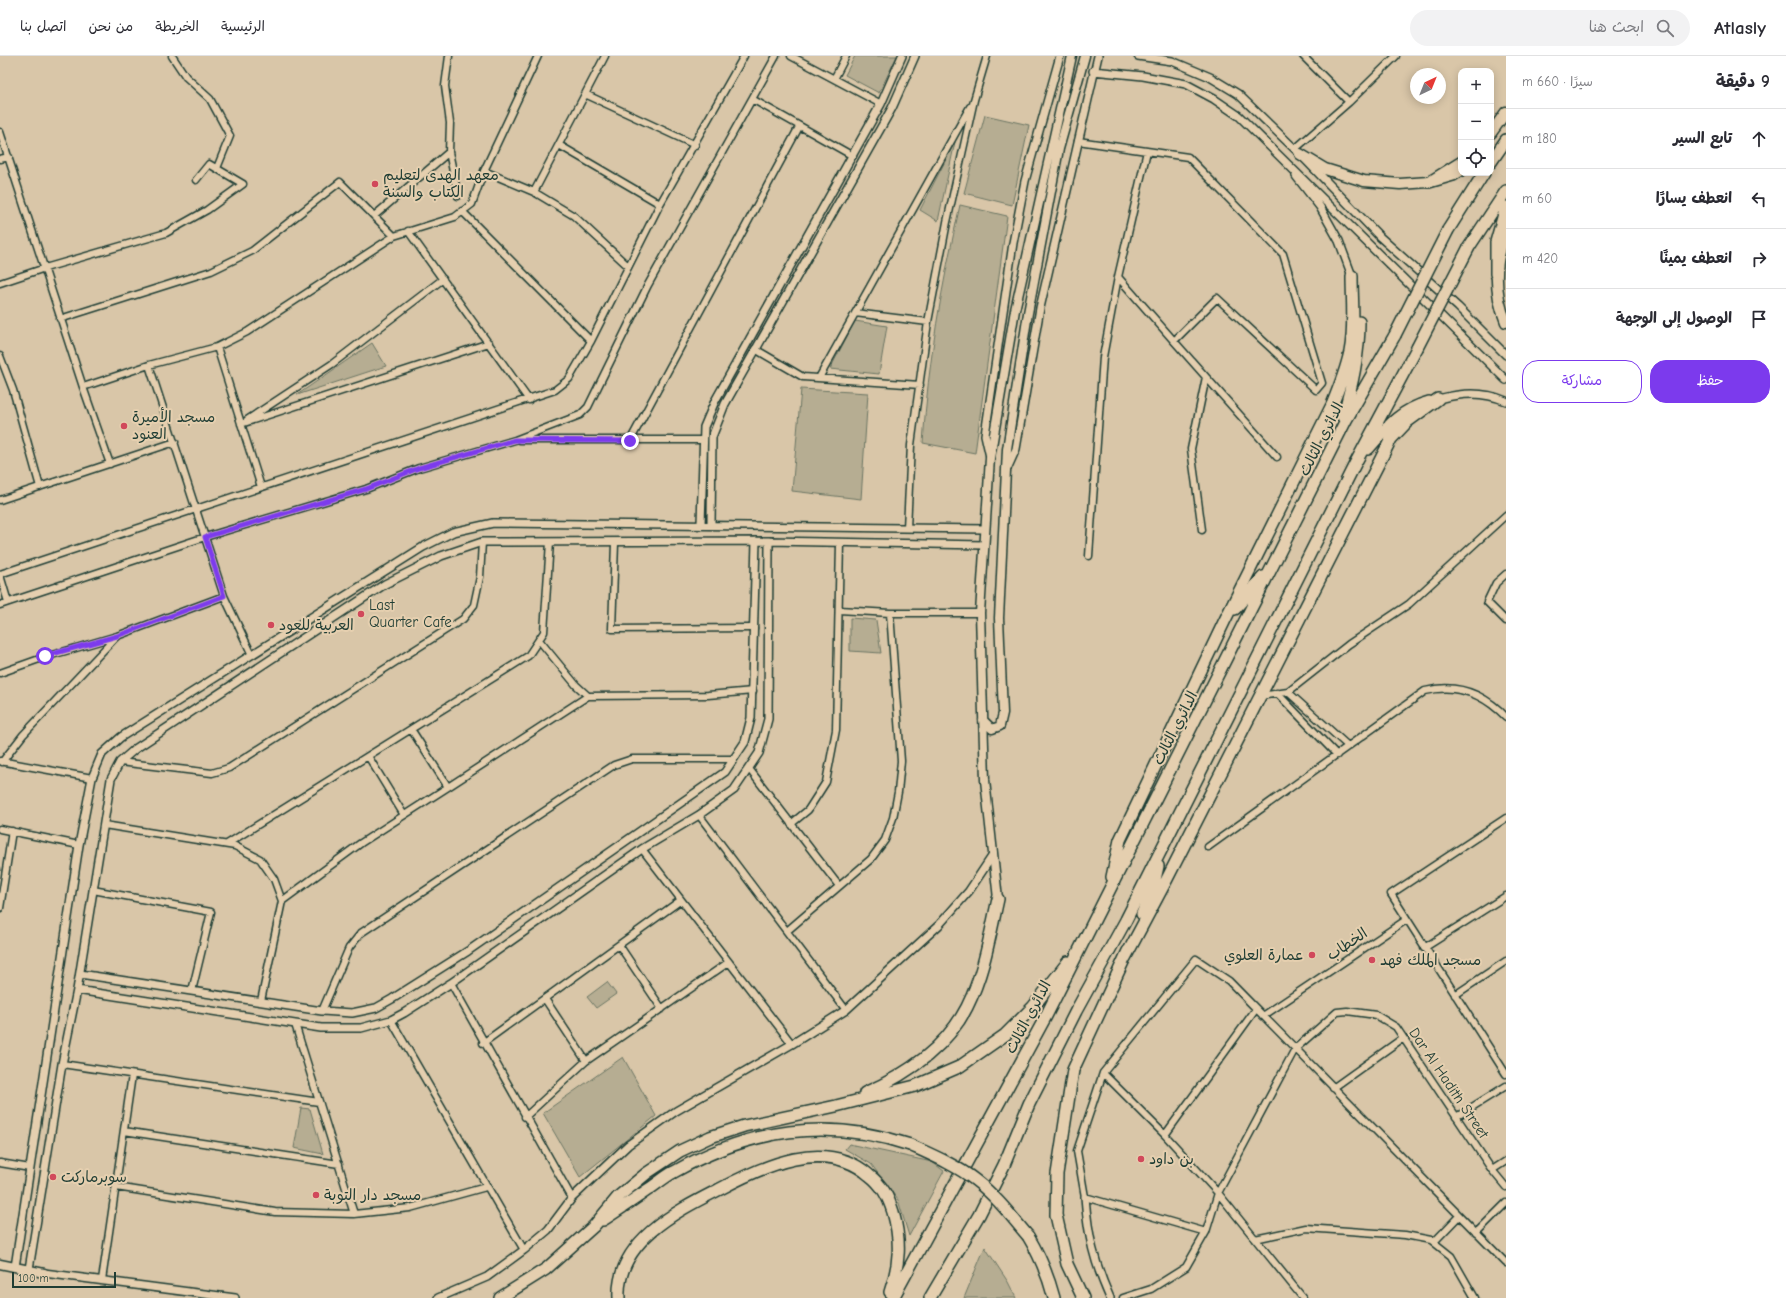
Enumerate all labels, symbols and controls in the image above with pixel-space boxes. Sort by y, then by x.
search box [1410,10,1690,46]
icon: search [1654,17,1676,39]
text: Atlasly [1714,17,1766,39]
text: اتصل بنا [20,18,67,35]
text: من نحن [89,18,133,35]
text: الخريطة [155,18,199,35]
text: الرئيسية [221,18,265,35]
text: ابحث هنا [1589,18,1644,36]
north arrow [1410,68,1446,104]
map controls [1458,68,1494,176]
button: + [1458,68,1494,104]
text: 9 دقيقة [1716,72,1770,91]
text: سيرًا · 660 m [1522,74,1593,89]
button: − [1458,104,1494,140]
icon: ahead [1748,128,1770,150]
text: تابع السير [1673,129,1732,147]
text: 180 m [1522,131,1557,146]
button: locate [1458,140,1494,176]
place label: معهد الهدى لتعليم الكتاب والسنة [383,166,499,202]
marker: معهد الهدى لتعليم الكتاب والسنة [370,179,380,189]
icon: left [1748,188,1770,210]
text: انعطف يسارًا [1656,189,1732,207]
text: 60 m [1522,191,1552,206]
icon: right [1748,248,1770,270]
text: انعطف يمينًا [1660,249,1732,267]
text: 420 m [1522,251,1558,266]
icon: arrive [1748,308,1770,330]
text: الوصول إلى الوجهة [1616,309,1732,327]
button: مشاركة [1522,360,1642,403]
button: حفظ [1650,360,1770,403]
street label: الدائري الثالث [1295,399,1349,480]
place label: مسجد الأميرة العنود [132,407,215,443]
marker: مسجد الأميرة العنود [119,421,129,431]
route end [621,432,639,450]
place label: Last Quarter Cafe [369,596,452,631]
marker: Last Quarter Cafe [356,609,366,619]
place label: العربية للعود [279,616,354,634]
marker: العربية للعود [266,620,276,630]
route start [36,647,54,665]
street label: الدائري الثالث [1149,688,1203,769]
street label: الخطاب [1323,924,1371,964]
place label: عمارة العلوي [1224,946,1304,966]
marker: عمارة العلوي [1307,950,1317,960]
place label: مسجد الملك فهد [1380,951,1481,969]
marker: مسجد الملك فهد [1367,955,1377,965]
street label: الدائري الثالث [1001,977,1057,1058]
street label: Dar Al Hadith Street [1405,1024,1493,1143]
place label: بن داود [1149,1150,1194,1168]
marker: بن داود [1136,1154,1146,1164]
place label: سوبرماركت [61,1168,127,1186]
marker: سوبرماركت [48,1172,58,1182]
place label: مسجد دار التوبة [324,1186,421,1204]
marker: مسجد دار التوبة [311,1190,321,1200]
scale bar [12,1270,116,1289]
text: 100 m [18,1272,49,1285]

